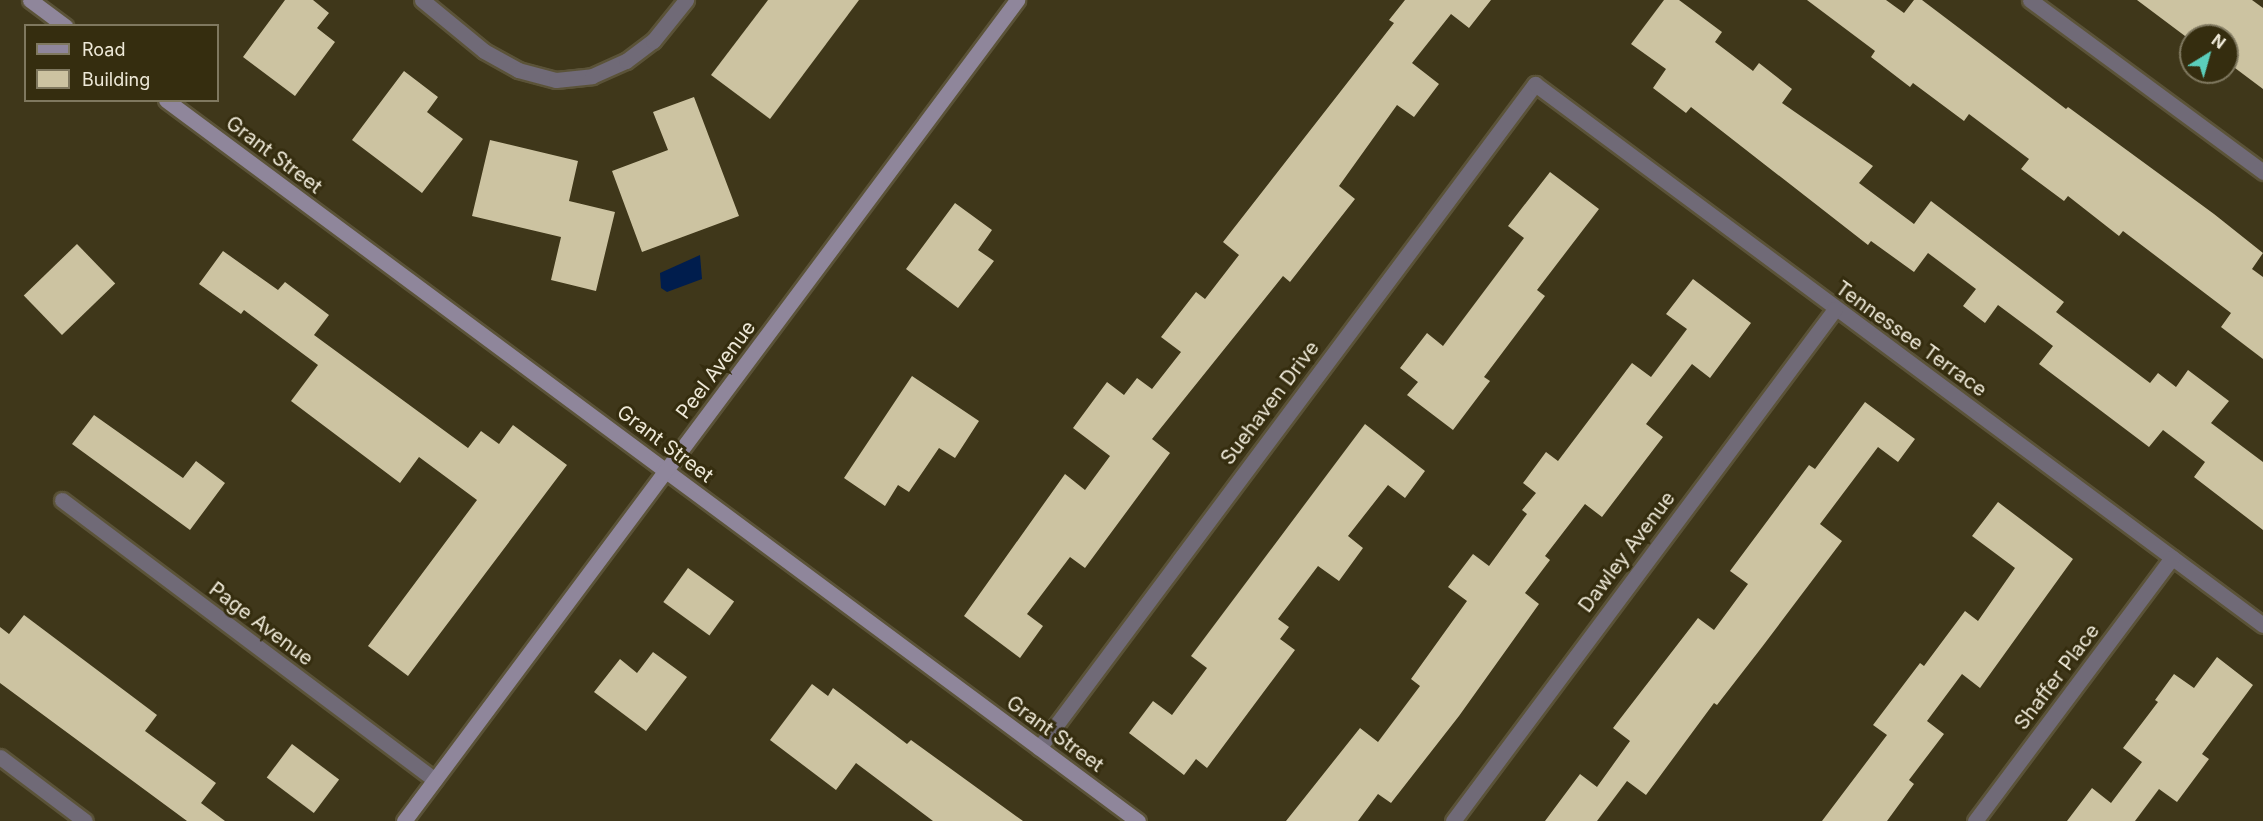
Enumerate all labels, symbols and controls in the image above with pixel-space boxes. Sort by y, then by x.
legend [24,24,219,102]
north arrow [2179,24,2239,84]
text: N [2208,30,2230,53]
text: Road [82,39,125,60]
text: Building [82,69,150,90]
street label: Grant Street [221,111,327,199]
street label: Tennessee Terrace [1831,276,1991,402]
street label: Peel Avenue [671,316,761,424]
street label: Suehaven Drive [1216,336,1324,470]
street label: Grant Street [612,400,718,488]
street label: Dawley Avenue [1574,487,1680,617]
street label: Page Avenue [204,577,318,671]
street label: Shaffer Place [2009,619,2105,735]
street label: Grant Street [1002,691,1108,777]

